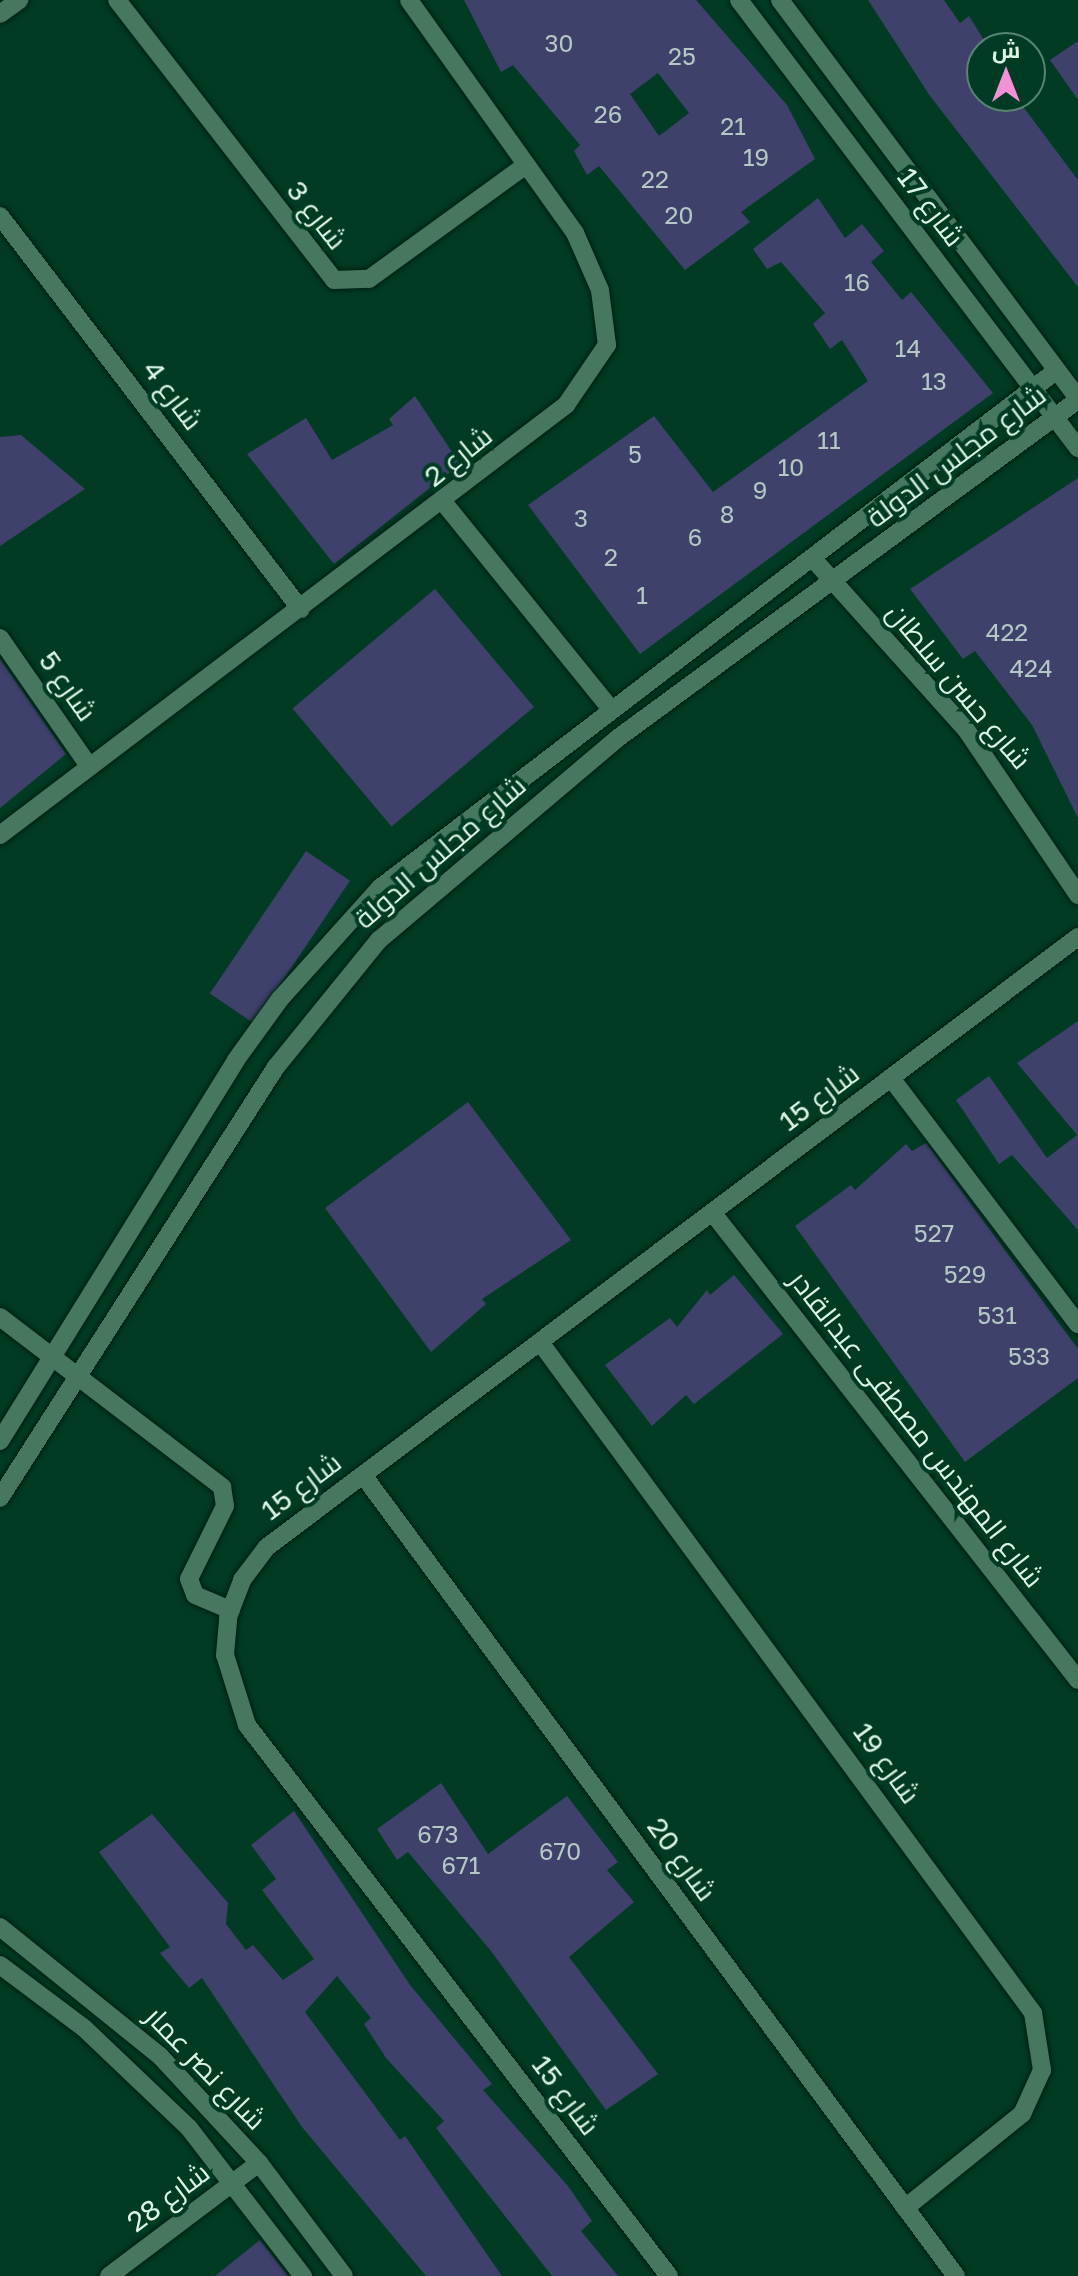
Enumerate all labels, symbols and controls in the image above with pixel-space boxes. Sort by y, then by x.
house number: 30 [545,29,573,57]
north arrow [966,32,1046,112]
text: ش [992,36,1020,63]
house number: 25 [668,42,696,70]
house number: 26 [594,100,622,128]
house number: 21 [720,112,746,140]
house number: 19 [743,143,769,171]
street label: شارع 17 [891,161,971,253]
house number: 22 [641,165,669,193]
street label: شارع 3 [280,174,354,256]
house number: 20 [665,201,693,229]
house number: 16 [844,268,870,296]
house number: 14 [895,334,921,362]
street label: شارع 4 [136,354,210,436]
house number: 13 [921,367,947,395]
street label: شارع مجلس الدولة [860,378,1052,534]
street label: شارع 2 [417,419,499,493]
house number: 11 [817,426,841,454]
house number: 5 [628,440,642,468]
house number: 10 [778,453,804,481]
house number: 9 [753,476,767,504]
house number: 8 [720,500,734,528]
house number: 3 [574,504,588,532]
house number: 6 [688,523,702,551]
house number: 2 [604,543,618,571]
house number: 1 [636,581,648,609]
street label: شارع حسن سلطان [880,596,1038,776]
house number: 422 [986,618,1028,646]
street label: شارع 5 [32,645,104,727]
house number: 424 [1009,654,1053,682]
street label: شارع مجلس الدولة [347,768,533,936]
street label: شارع 15 [773,1056,865,1138]
house number: 527 [914,1219,954,1247]
house number: 529 [944,1260,986,1288]
street label: شارع المهندس مصطفى عبدالقادر [783,1264,1051,1594]
house number: 531 [977,1301,1017,1329]
house number: 533 [1008,1342,1050,1370]
street label: شارع 15 [255,1445,347,1527]
street label: شارع 19 [846,1716,928,1810]
street label: شارع 20 [641,1811,723,1907]
house number: 673 [417,1820,459,1848]
house number: 670 [539,1837,581,1865]
house number: 671 [442,1851,480,1879]
street label: شارع نصر عمار [139,1999,273,2137]
street label: شارع 15 [525,2049,607,2141]
street label: شارع 28 [120,2155,216,2239]

